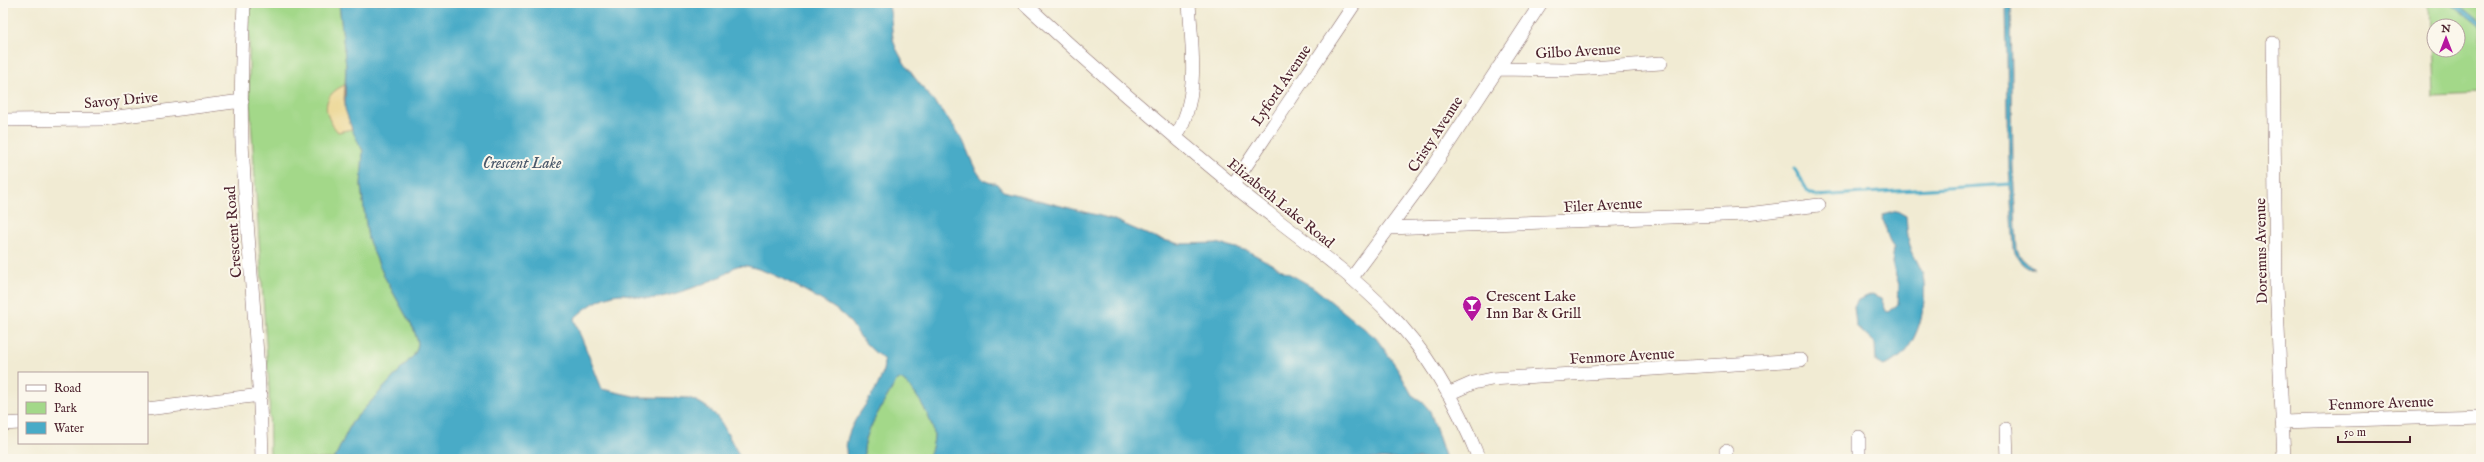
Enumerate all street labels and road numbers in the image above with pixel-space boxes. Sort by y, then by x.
street label: Gilbo Avenue [1535,40,1621,63]
street label: Lyford Avenue [1247,41,1316,129]
street label: Savoy Drive [83,88,159,113]
street label: Cristy Avenue [1404,92,1467,176]
street label: Elizabeth Lake Road [1223,154,1339,253]
street label: Crescent Road [221,184,246,278]
street label: Filer Avenue [1563,194,1643,217]
street label: Doremus Avenue [2251,198,2272,304]
street label: Fenmore Avenue [1569,344,1675,369]
street label: Fenmore Avenue [2328,392,2434,415]

